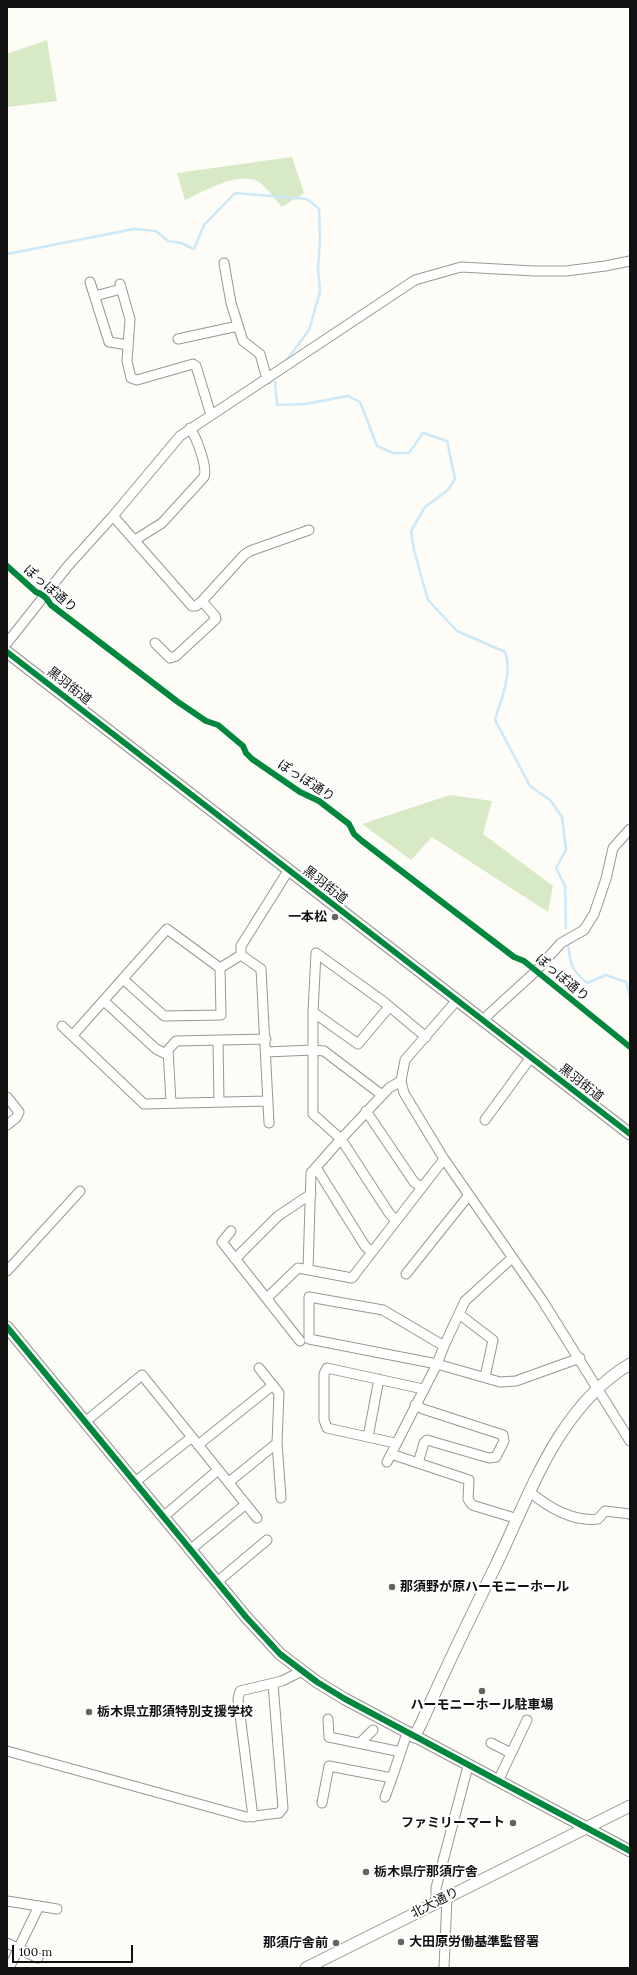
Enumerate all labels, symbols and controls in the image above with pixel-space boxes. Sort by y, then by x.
street label: ぽっぽ通り [20,562,80,616]
street label: 黒羽街道 [44,664,94,708]
street label: ぽっぽ通り [274,757,338,805]
street label: 黒羽街道 [300,863,350,907]
place label: 一本松 [288,909,327,925]
marker: 一本松 [330,912,340,922]
street label: ぽっぽ通り [532,951,592,1005]
street label: 黒羽街道 [556,1061,606,1105]
place label: 那須野が原ハーモニーホール [400,1579,569,1595]
marker: 那須野が原ハーモニーホール [387,1582,397,1592]
marker: ハーモニーホール駐車場 [477,1686,487,1696]
place label: ハーモニーホール駐車場 [411,1697,553,1713]
place label: 栃木県立那須特別支援学校 [97,1704,253,1720]
marker: 栃木県立那須特別支援学校 [84,1707,94,1717]
place label: ファミリーマート [401,1815,505,1831]
marker: ファミリーマート [508,1818,518,1828]
place label: 栃木県庁那須庁舎 [374,1864,478,1880]
marker: 栃木県庁那須庁舎 [361,1867,371,1877]
street label: 北大通り [408,1884,462,1922]
place label: 大田原労働基準監督署 [409,1934,539,1950]
place label: 那須庁舎前 [263,1935,328,1951]
scale bar [14,1937,135,1963]
marker: 大田原労働基準監督署 [396,1937,406,1947]
marker: 那須庁舎前 [331,1938,341,1948]
text: 100 m [19,1944,52,1959]

